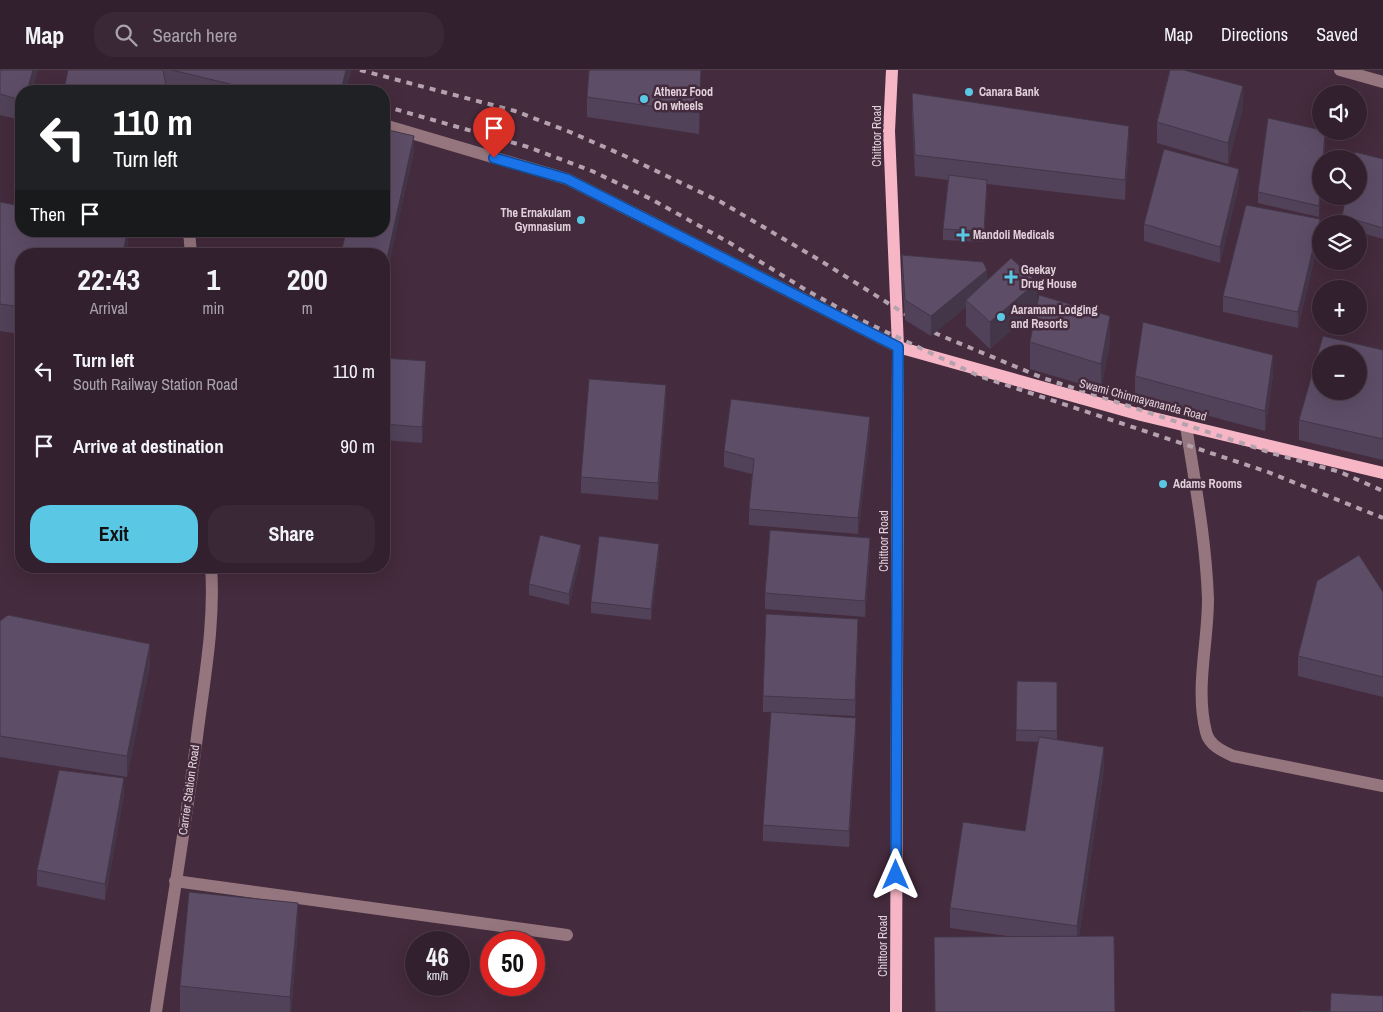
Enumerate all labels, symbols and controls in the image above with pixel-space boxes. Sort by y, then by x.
search box [94,12,444,57]
text: Map [25,19,64,51]
icon: search [112,21,140,49]
text: Search here [152,22,237,48]
text: Map [1164,22,1193,47]
text: Directions [1221,22,1288,47]
text: Saved [1316,22,1358,47]
place label: Athenz Food On wheels [654,84,713,114]
place label: Canara Bank [979,84,1040,100]
map controls [1312,85,1367,400]
button: sound [1312,85,1367,140]
marker: Canara Bank [963,86,975,98]
marker: Athenz Food On wheels [638,93,650,105]
text: 110 m [113,99,193,146]
icon: left [30,105,95,170]
street label: Chittoor Road [869,105,885,167]
pin [473,107,515,158]
icon: arrive [480,114,508,142]
text: Turn left [113,144,178,174]
button: search [1312,150,1367,205]
icon: arrive [76,200,104,228]
text: Then [30,201,66,227]
place label: The Ernakulam Gymnasium [500,205,571,235]
marker: The Ernakulam Gymnasium [575,214,587,226]
button: layers [1312,215,1367,270]
place label: Mandoli Medicals [973,227,1055,243]
marker: Mandoli Medicals [957,229,969,241]
text: 22:43 [77,259,140,299]
text: 1 [207,259,220,299]
text: 200 [287,259,328,299]
place label: Geekay Drug House [1021,262,1077,292]
marker: Geekay Drug House [1005,271,1017,283]
button: + [1312,280,1367,335]
text: Arrival [90,297,128,319]
text: min [202,297,224,319]
text: m [302,297,313,319]
place label: Aaramam Lodging and Resorts [1011,302,1097,332]
marker: Aaramam Lodging and Resorts [995,311,1007,323]
button: − [1312,345,1367,400]
text: Turn left [73,347,134,373]
icon: left [30,357,58,385]
text: 110 m [333,358,375,384]
text: South Railway Station Road [73,373,238,395]
street label: Swami Chinmayananda Road [1078,375,1208,425]
icon: arrive [30,432,58,460]
text: Arrive at destination [73,433,224,459]
text: 90 m [340,433,375,459]
place label: Adams Rooms [1173,476,1242,492]
marker: Adams Rooms [1157,478,1169,490]
button: Exit [30,505,198,563]
button: Share [208,505,375,563]
street label: Chittoor Road [876,510,892,572]
street label: Carrier Station Road [175,744,203,836]
position arrow [869,848,921,900]
street label: Chittoor Road [875,915,891,977]
speed limit sign: 50 [480,931,545,996]
text: 46 [426,940,449,974]
text: km/h [427,968,448,984]

